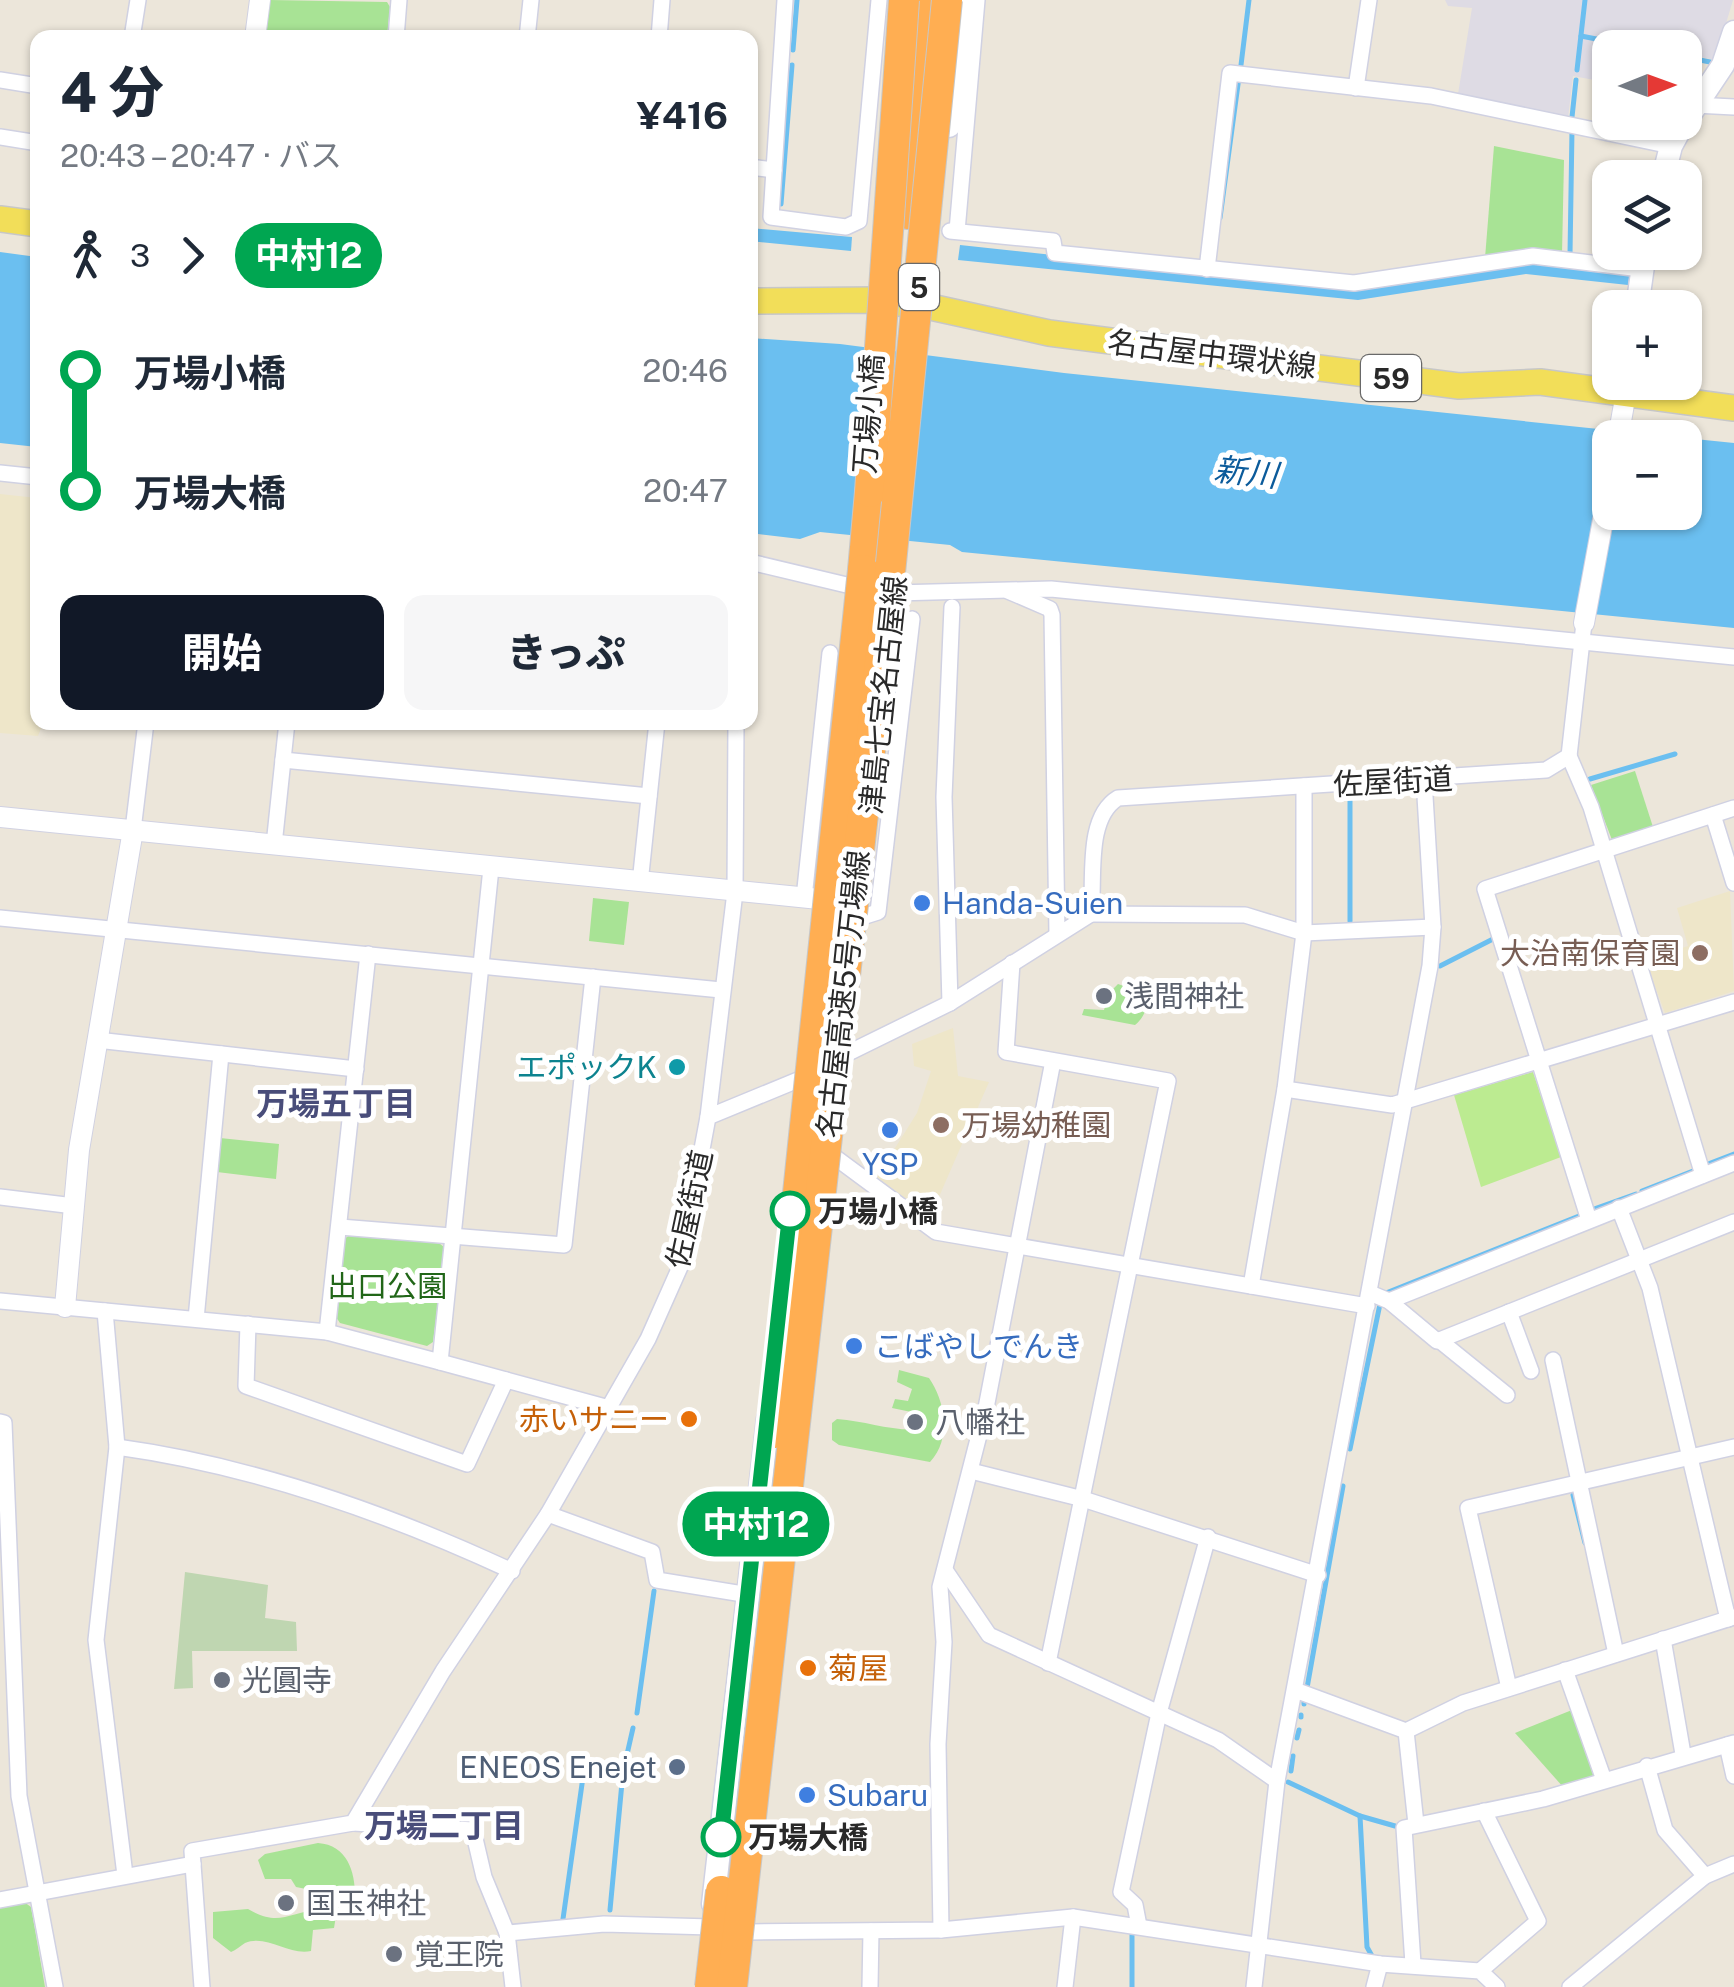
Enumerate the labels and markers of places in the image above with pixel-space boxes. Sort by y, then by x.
place label: Handa-Suien [942,885,1123,921]
marker: Handa-Suien [911,892,933,914]
place label: 大治南保育園 [1500,935,1680,971]
marker: 大治南保育園 [1689,942,1711,964]
place label: 浅間神社 [1124,978,1244,1014]
marker: 浅間神社 [1093,985,1115,1007]
place label: エポックK [517,1049,657,1085]
marker: エポックK [666,1056,688,1078]
place label: 万場幼稚園 [961,1107,1111,1143]
marker: 万場幼稚園 [930,1114,952,1136]
marker: YSP [879,1119,901,1141]
place label: YSP [862,1146,918,1182]
marker: 万場小橋 [771,1192,809,1230]
place label: 万場小橋 [818,1193,938,1229]
place label: こばやしでんき [874,1328,1083,1364]
marker: こばやしでんき [843,1335,865,1357]
place label: 赤いサニー [519,1401,669,1437]
place label: 八幡社 [935,1404,1025,1440]
marker: 赤いサニー [678,1408,700,1430]
marker: 八幡社 [904,1411,926,1433]
place label: 菊屋 [828,1650,888,1686]
marker: 菊屋 [797,1657,819,1679]
place label: 光圓寺 [242,1662,332,1698]
marker: 光圓寺 [211,1669,233,1691]
place label: ENEOS Enejet [459,1749,657,1785]
marker: ENEOS Enejet [666,1756,688,1778]
place label: Subaru [827,1777,928,1813]
marker: Subaru [796,1784,818,1806]
marker: 万場大橋 [702,1818,740,1856]
place label: 万場大橋 [748,1819,868,1855]
place label: 国玉神社 [306,1885,426,1921]
marker: 国玉神社 [275,1892,297,1914]
place label: 覚王院 [414,1936,504,1972]
marker: 覚王院 [383,1943,405,1965]

